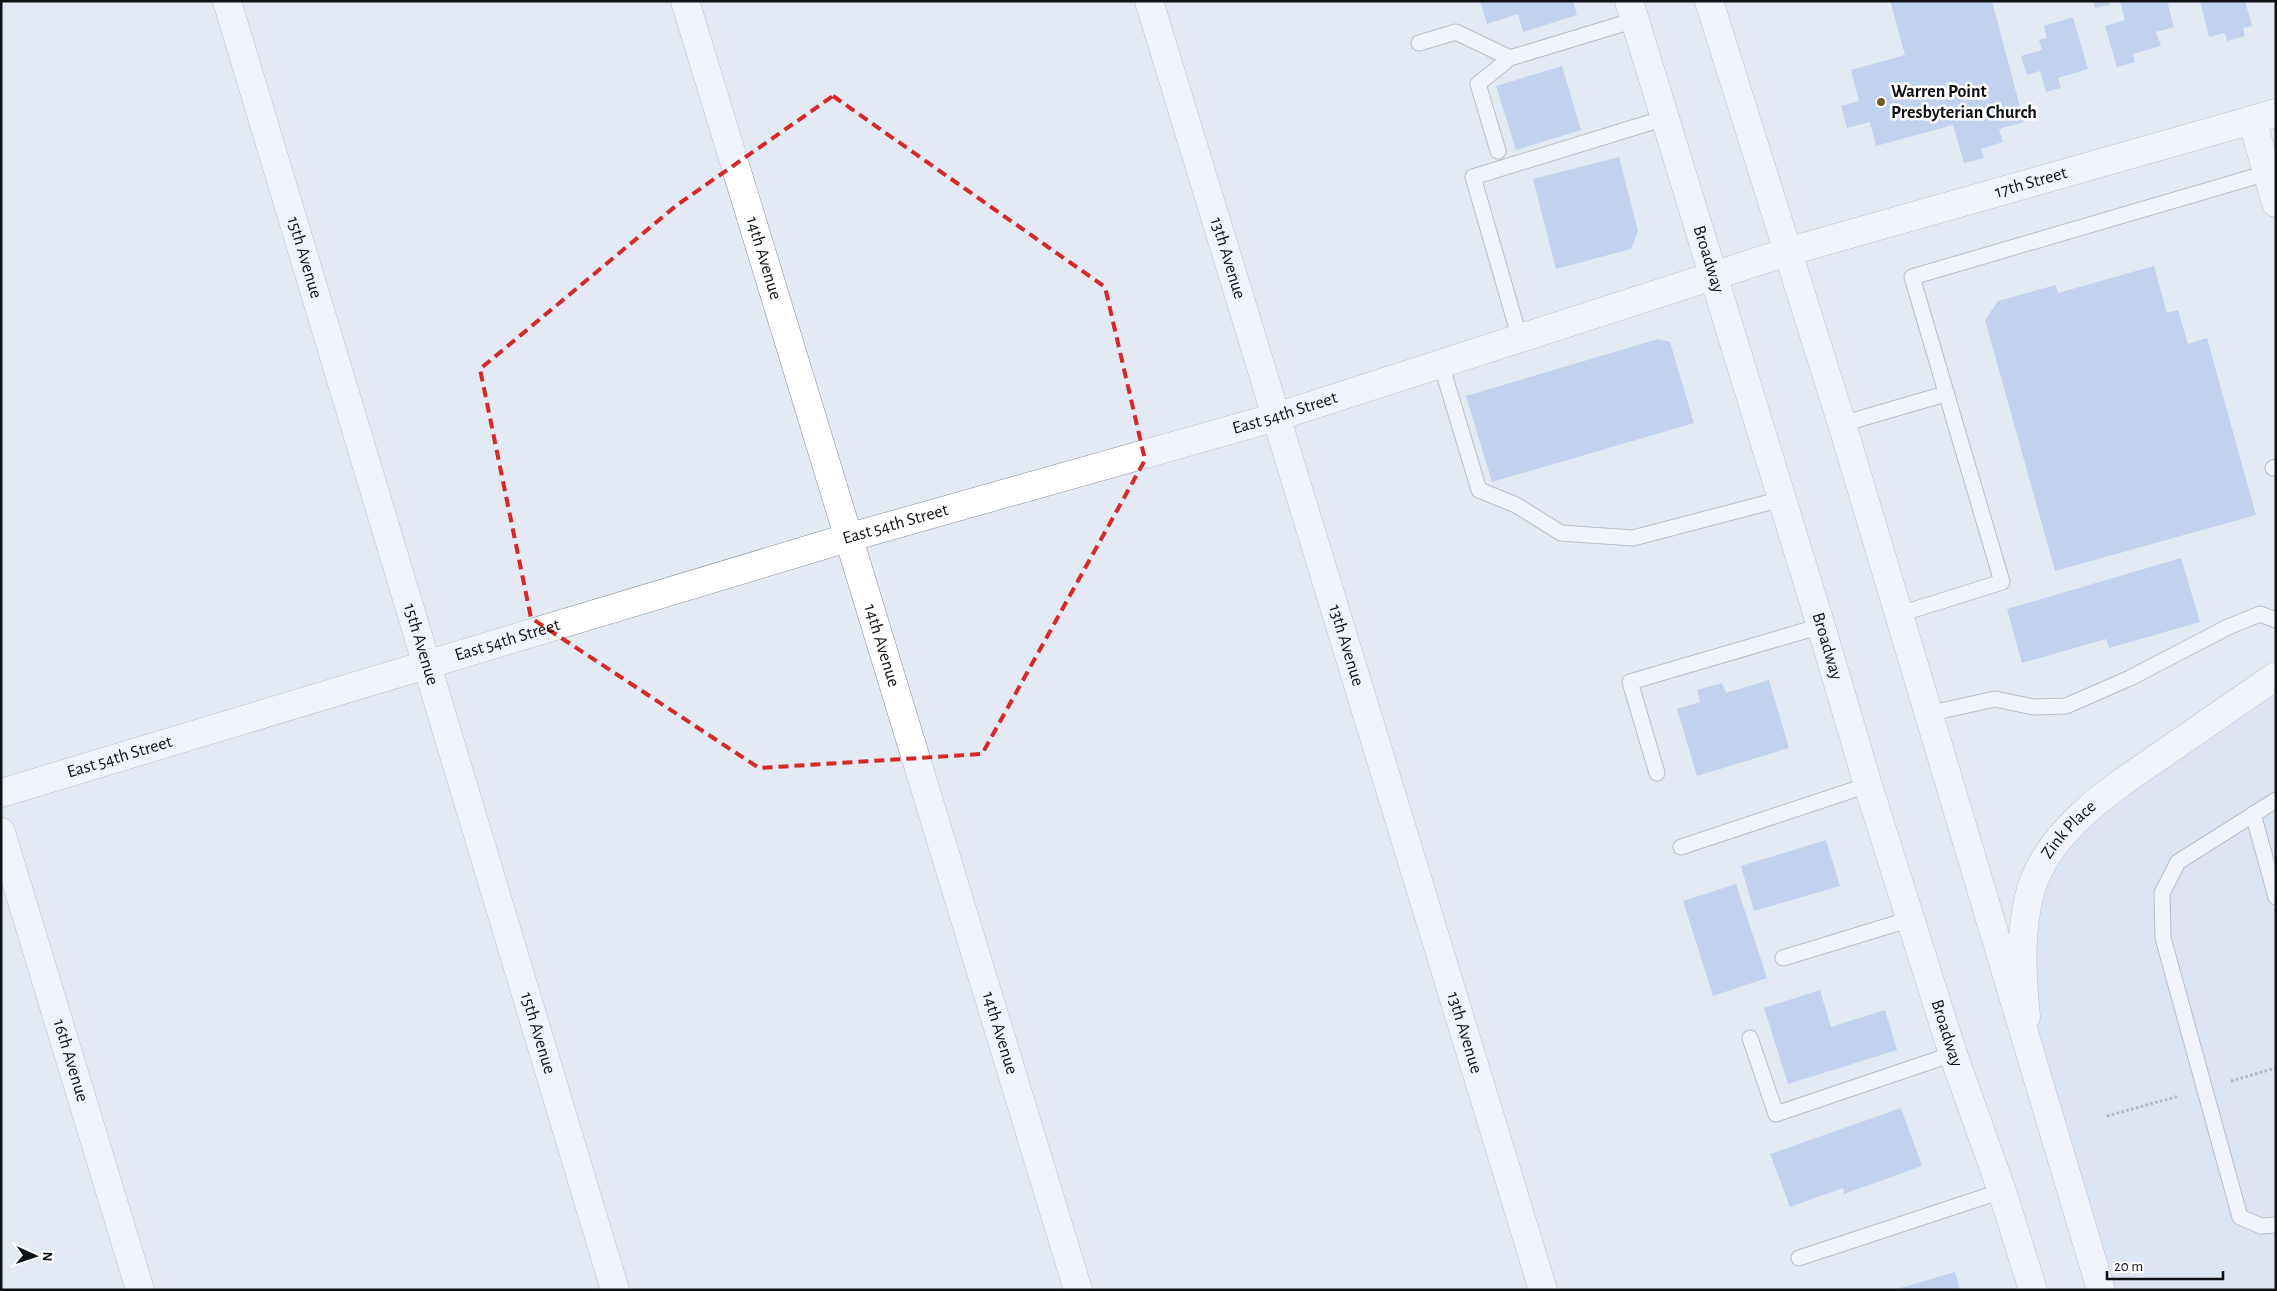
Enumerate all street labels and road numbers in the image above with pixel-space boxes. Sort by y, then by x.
street label: 17th Street [1993,164,2069,202]
street label: 15th Avenue [283,215,325,301]
street label: 14th Avenue [742,215,785,302]
street label: 13th Avenue [1207,215,1249,301]
street label: Broadway [1689,223,1727,295]
street label: East 54th Street [1231,389,1340,438]
street label: East 54th Street [841,501,951,548]
street label: 15th Avenue [400,601,441,687]
street label: 14th Avenue [860,602,903,689]
street label: 13th Avenue [1325,603,1367,688]
street label: Broadway [1808,610,1846,682]
street label: East 54th Street [453,616,562,665]
street label: East 54th Street [65,733,175,782]
street label: Zink Place [2038,797,2100,862]
street label: 15th Avenue [517,990,558,1076]
street label: 14th Avenue [979,990,1021,1077]
street label: 13th Avenue [1443,990,1485,1076]
street label: Broadway [1927,997,1966,1070]
street label: 16th Avenue [49,1017,91,1104]

